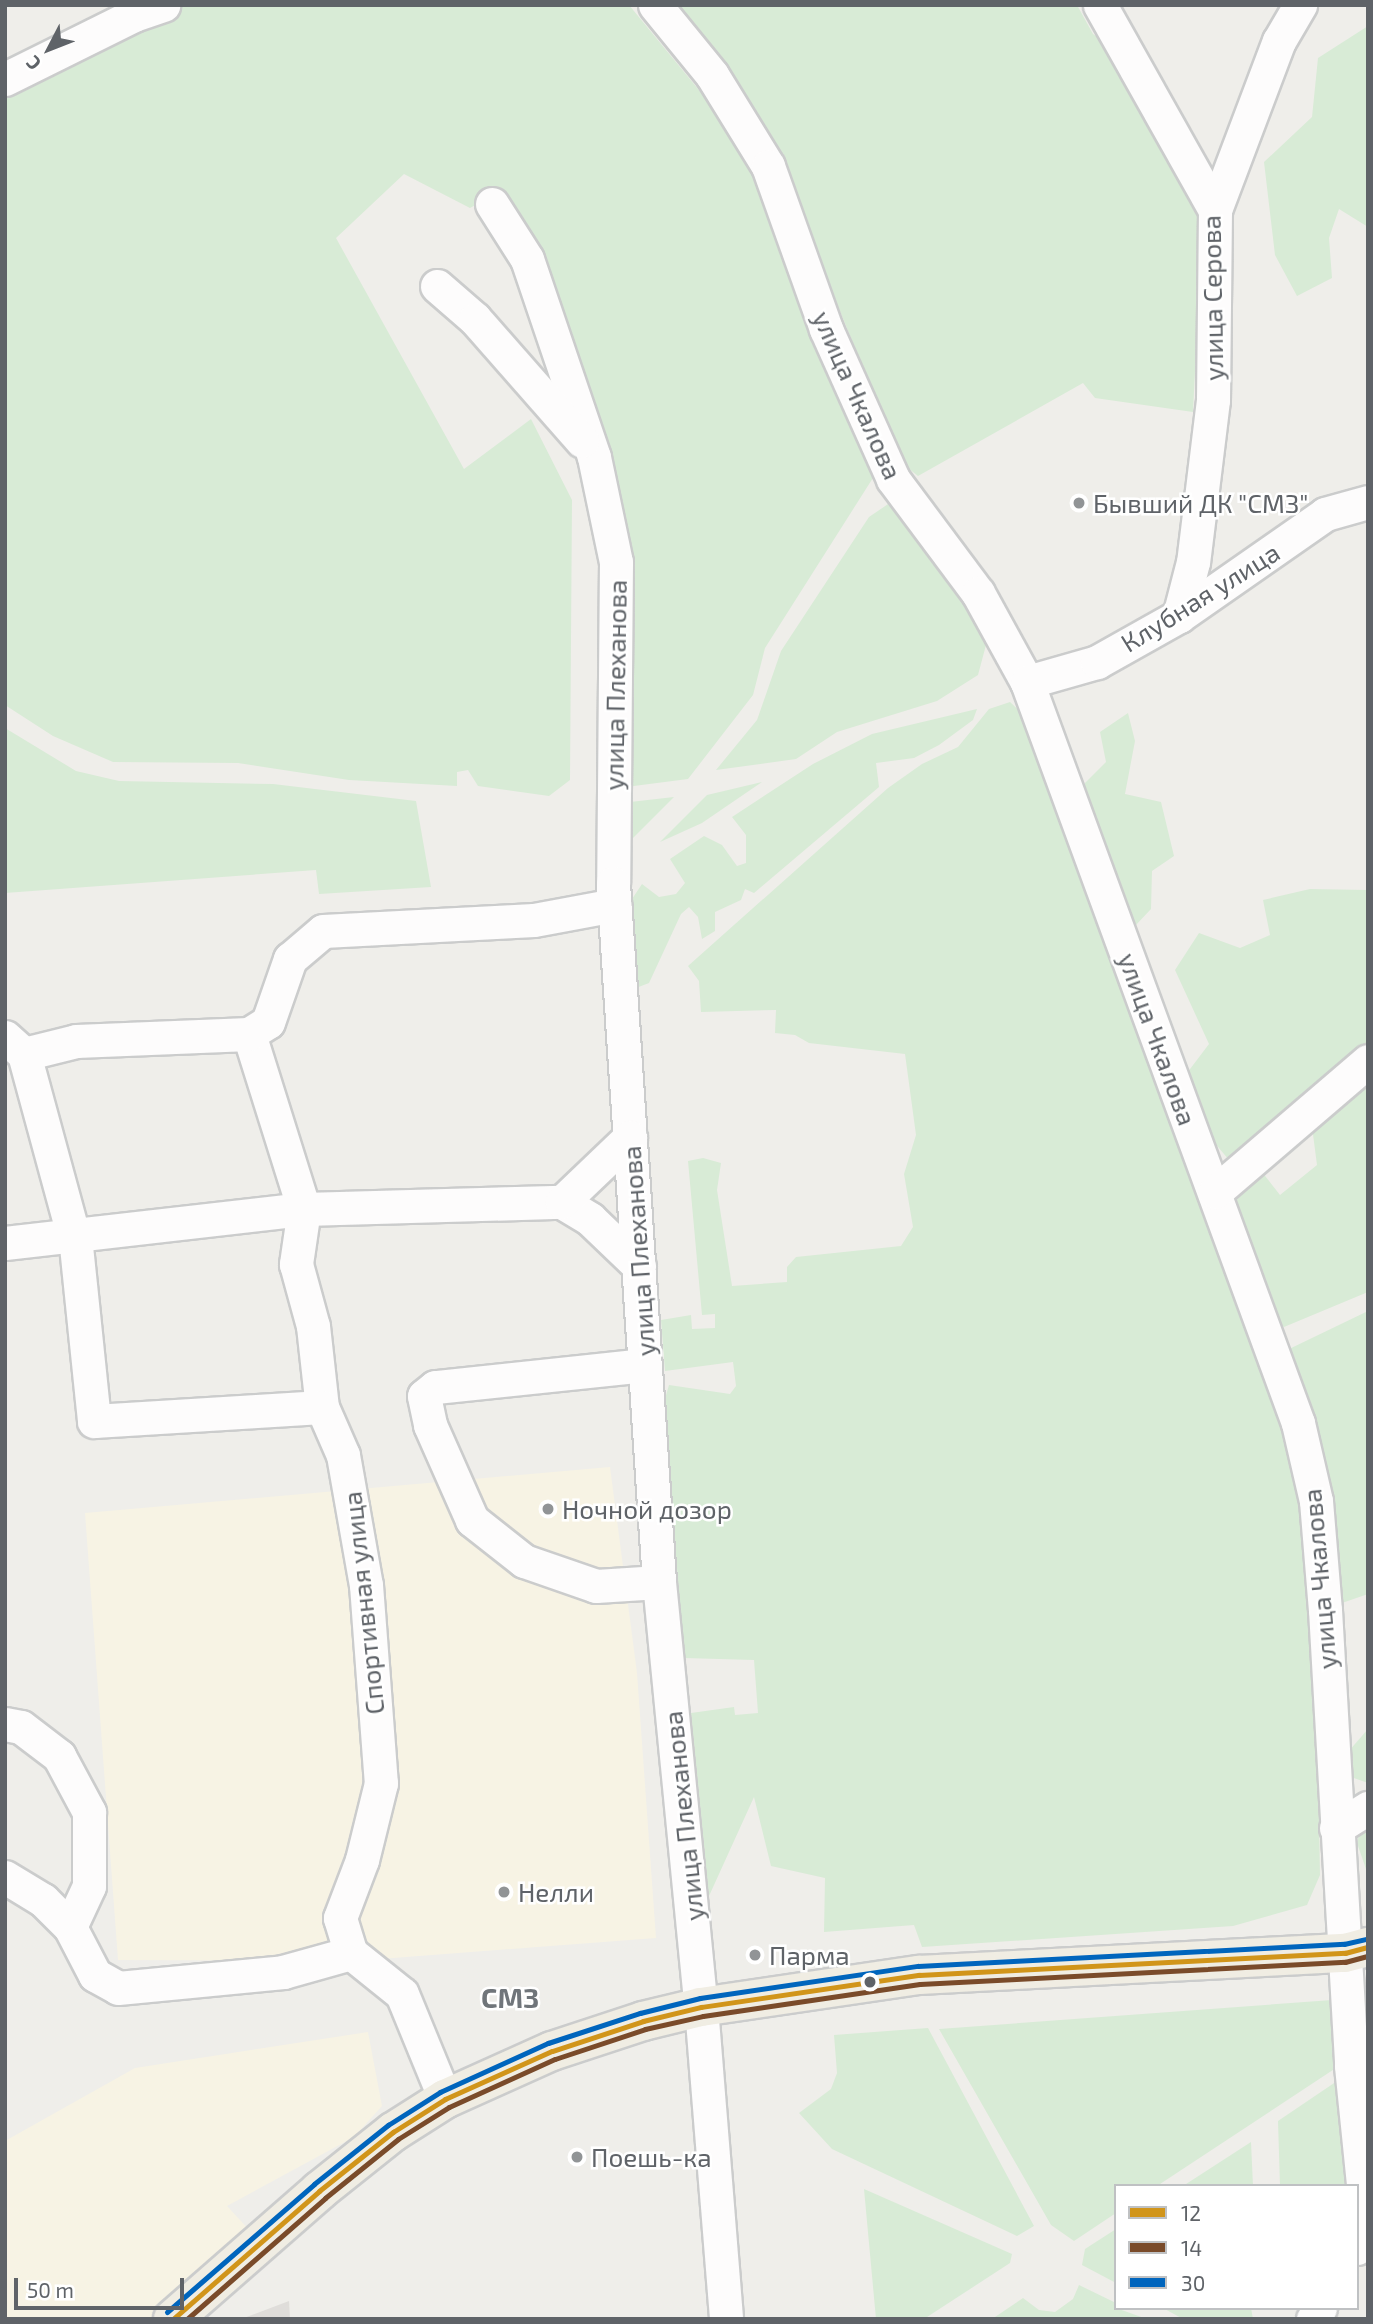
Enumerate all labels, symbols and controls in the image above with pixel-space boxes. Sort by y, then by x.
north arrow [14,14,84,84]
text: С [21,52,45,75]
street label: улица Серова [1195,215,1229,381]
street label: улица Чкалова [807,306,909,484]
place label: Бывший ДК "СМЗ" [1093,487,1309,519]
marker: Бывший ДК "СМЗ" [1071,495,1087,511]
street label: Клубная улица [1115,536,1285,658]
street label: улица Плеханова [598,579,632,791]
street label: улица Чкалова [1112,949,1204,1129]
street label: улица Плеханова [615,1145,661,1357]
street label: улица Чкалова [1296,1487,1342,1671]
street label: Спортивная улица [336,1490,390,1716]
place label: Ночной дозор [562,1493,732,1525]
marker: Ночной дозор [540,1501,556,1517]
street label: улица Плеханова [656,1709,710,1923]
place label: Нелли [518,1876,594,1908]
marker: Нелли [496,1884,512,1900]
place label: Парма [769,1939,850,1971]
marker: Парма [747,1947,763,1963]
unlabelled marker [863,1975,877,1989]
district label: СМЗ [481,1980,539,2014]
place label: Поешь-ка [591,2141,712,2173]
marker: Поешь-ка [569,2149,585,2165]
legend [1114,2184,1359,2310]
text: 12 [1181,2200,1201,2225]
text: 14 [1181,2235,1202,2260]
scale bar [18,2264,187,2308]
text: 30 [1181,2270,1205,2295]
text: 50 m [27,2277,74,2302]

